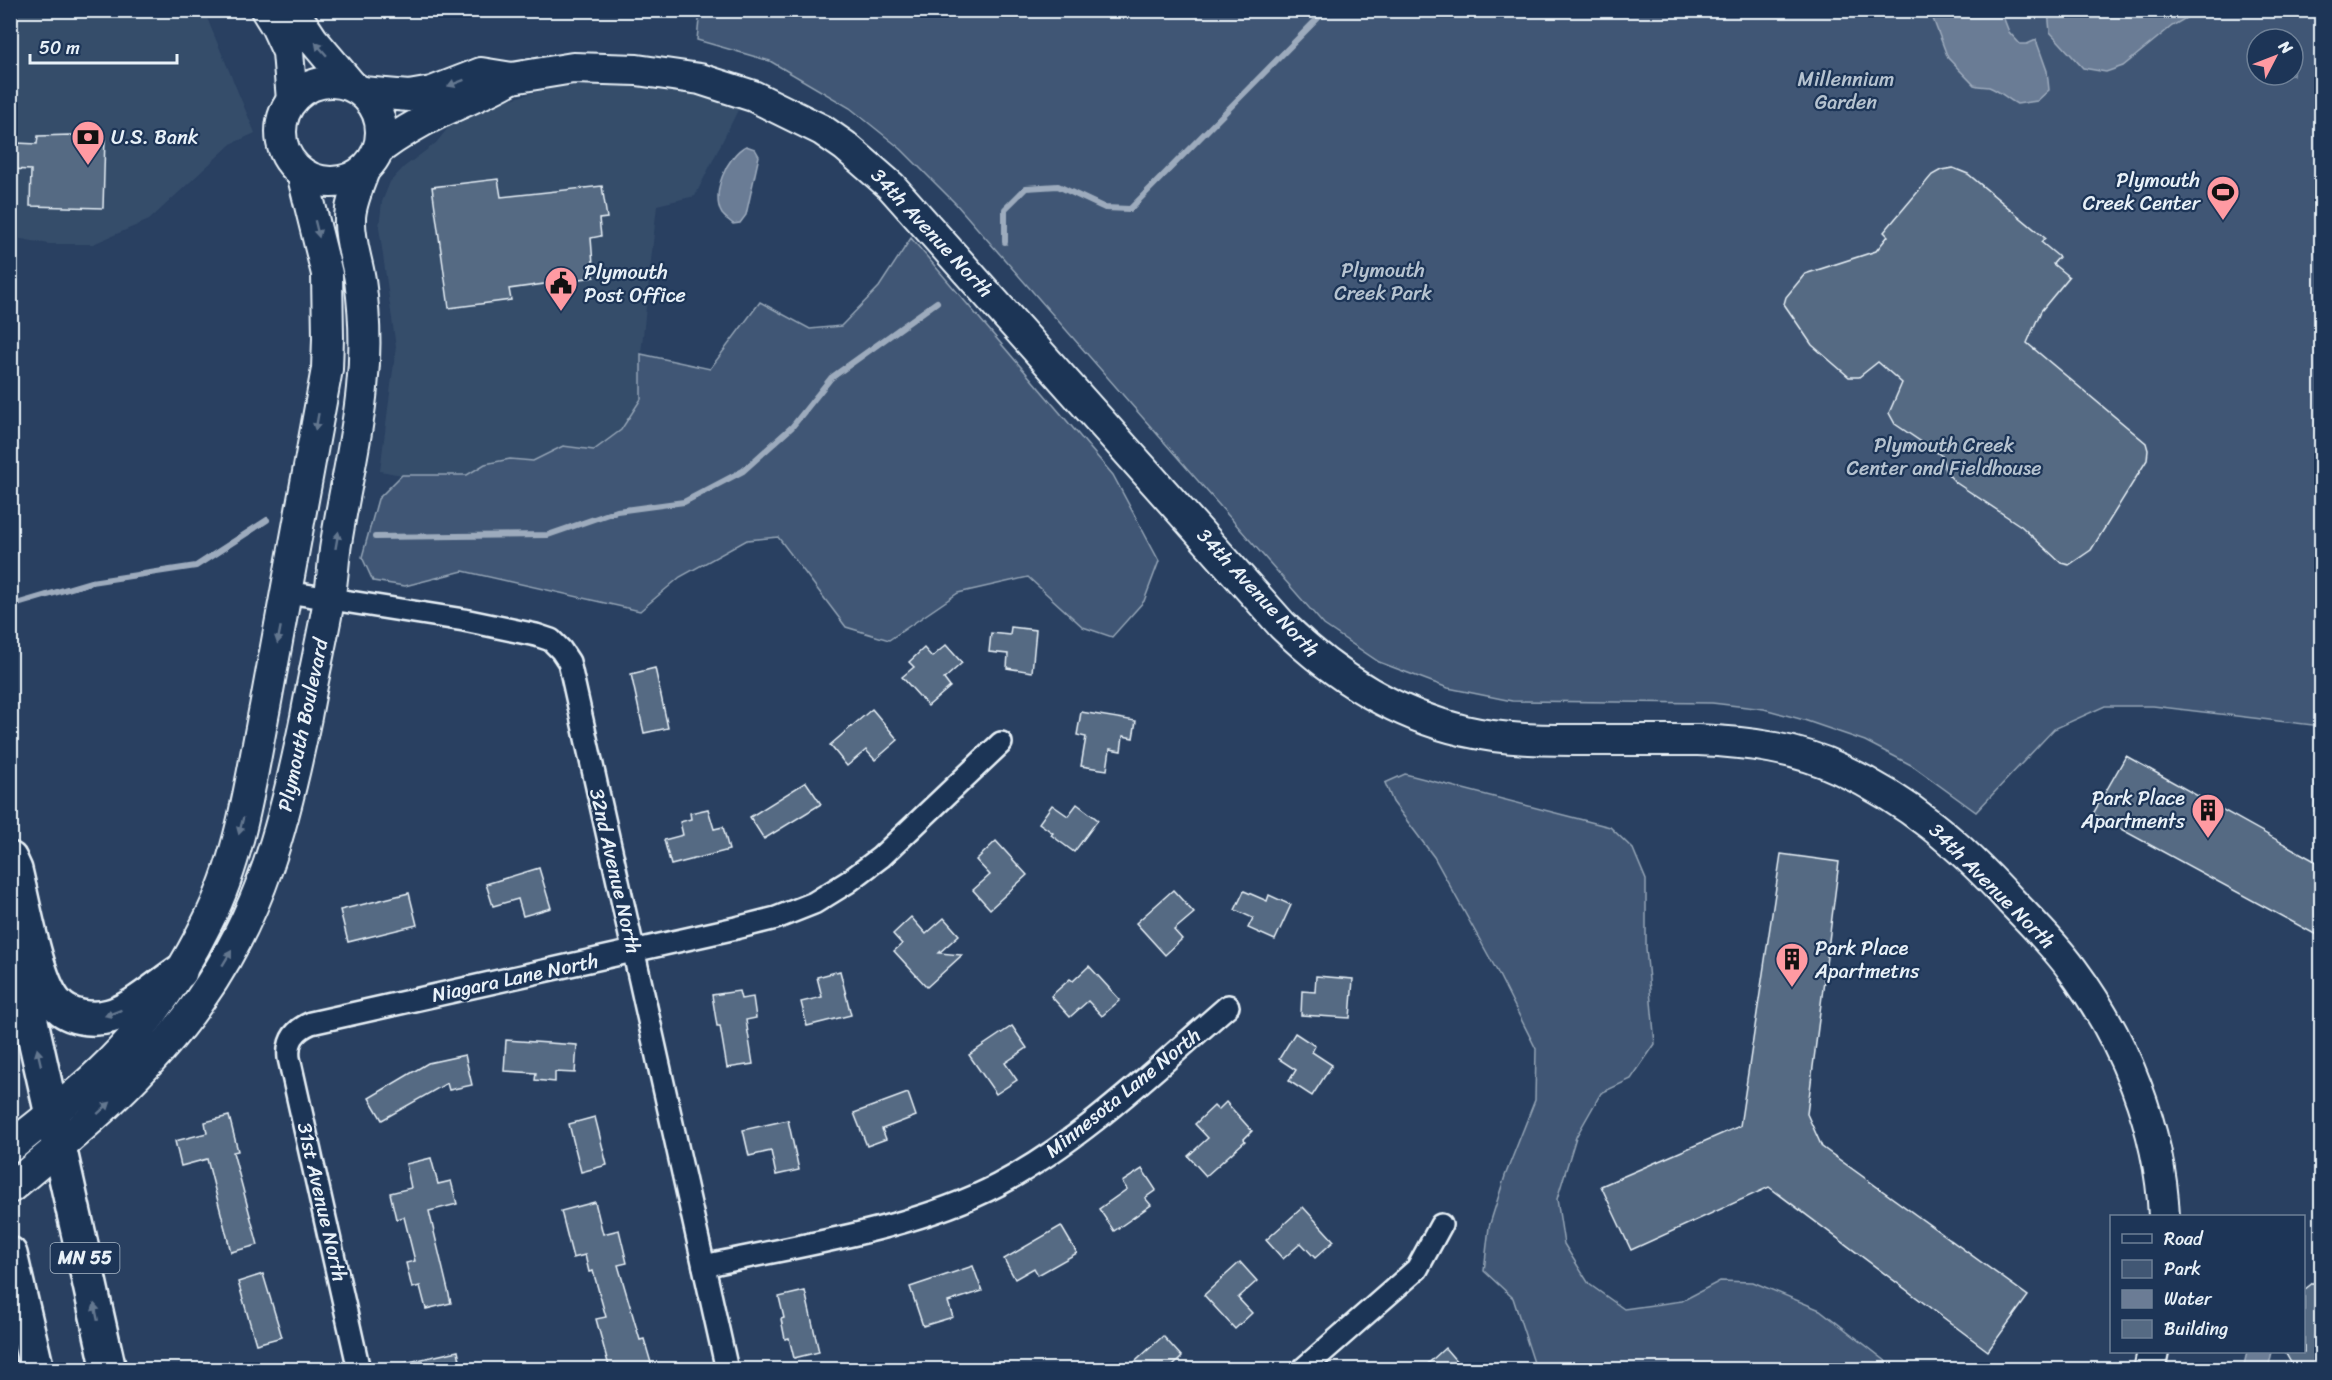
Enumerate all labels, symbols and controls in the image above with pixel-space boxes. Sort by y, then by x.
scale bar [30,27,177,65]
north arrow [2245,27,2305,87]
text: 50 m [39,32,80,64]
text: N [2271,33,2301,62]
one-way arrow [315,42,328,57]
park label: Millennium Garden [1798,62,1894,120]
one-way arrow [447,78,465,88]
bank icon: U.S. Bank [70,119,106,166]
place label: U.S. Bank [111,120,199,155]
street label: 34th Avenue North [862,160,1002,306]
place label: Plymouth Creek Center [2083,163,2202,221]
sports icon: Plymouth Creek Center [2205,174,2241,221]
one-way arrow [313,220,323,238]
park label: Plymouth Creek Park [1334,253,1432,311]
place label: Plymouth Post Office [584,255,686,313]
public building icon: Plymouth Post Office [543,265,579,312]
one-way arrow [312,413,321,432]
park label: Plymouth Creek Center and Fieldhouse [1846,428,2042,486]
street label: 34th Avenue North [1188,520,1328,666]
one-way arrow [333,531,342,550]
one-way arrow [274,626,283,645]
street label: Plymouth Boulevard [268,634,339,815]
place label: Park Place Apartments [2080,781,2186,839]
street label: 32nd Avenue North [579,785,651,957]
building icon: Park Place Apartments [2190,792,2226,839]
street label: 34th Avenue North [1920,814,2064,958]
one-way arrow [235,817,245,835]
place label: Park Place Apartmetns [1814,931,1920,989]
building icon: Park Place Apartmetns [1774,941,1810,988]
street label: Niagara Lane North [428,943,602,1013]
one-way arrow [222,949,232,966]
one-way arrow [104,1009,122,1019]
street label: Minnesota Lane North [1037,1019,1209,1167]
one-way arrow [34,1048,44,1066]
one-way arrow [97,1102,111,1116]
street label: 31st Avenue North [287,1119,357,1285]
legend [2110,1215,2305,1353]
text: Road [2164,1223,2204,1255]
road number: MN 55 [50,1243,119,1273]
text: Park [2164,1253,2201,1285]
text: Water [2164,1283,2213,1315]
one-way arrow [91,1303,101,1322]
text: Building [2164,1313,2228,1345]

